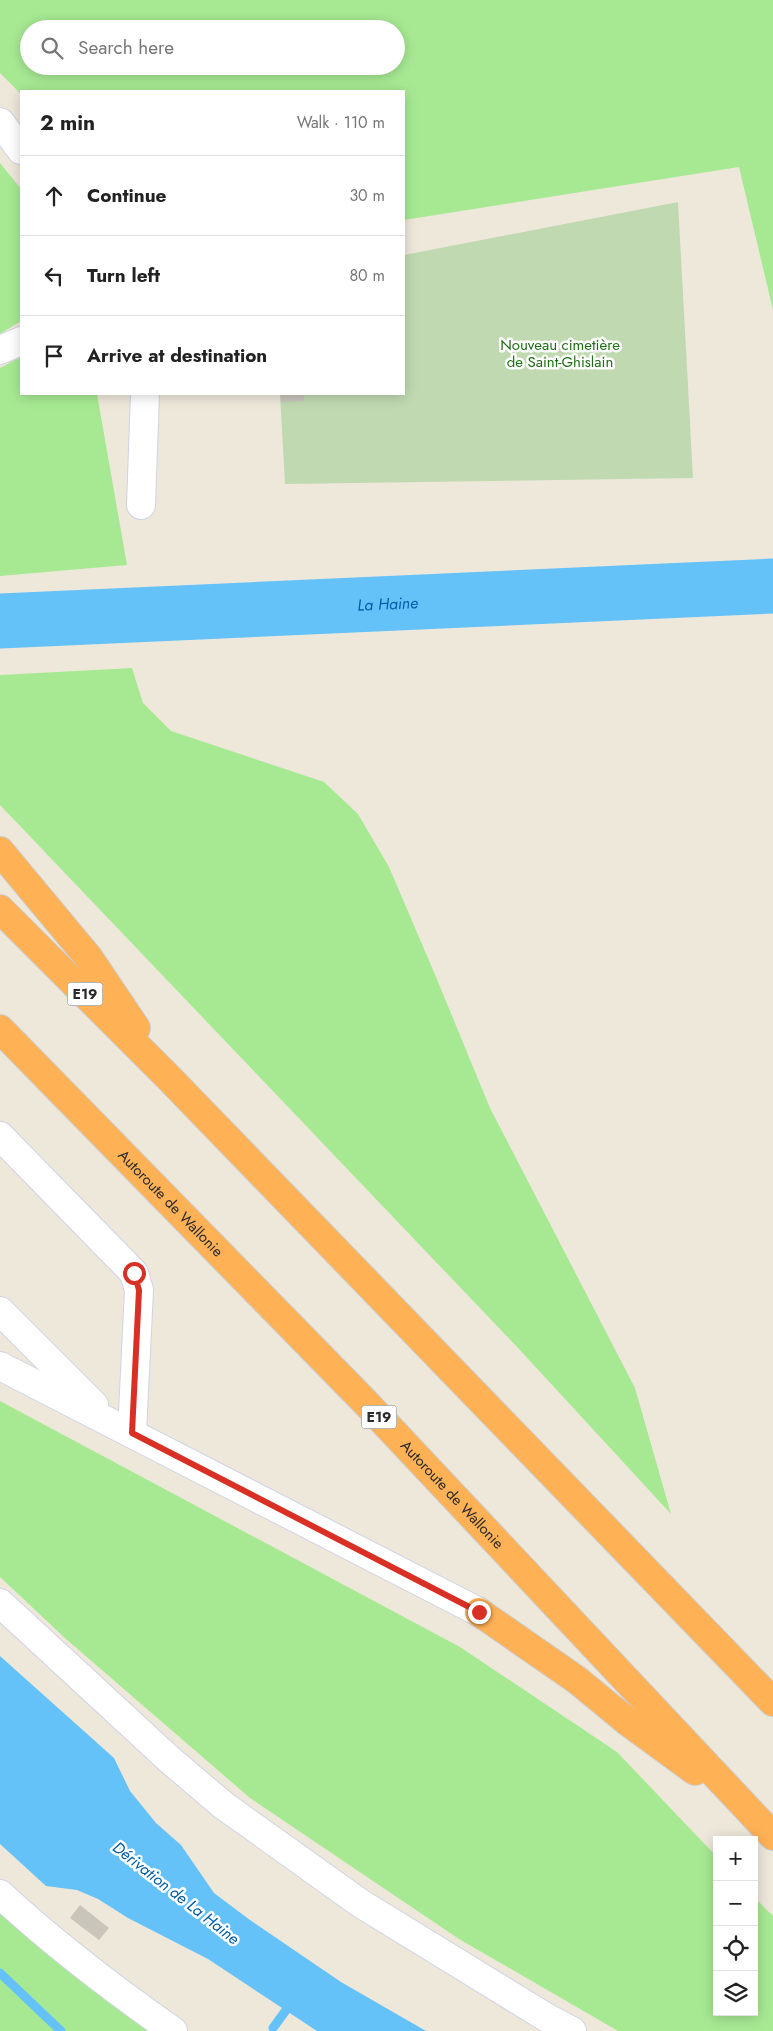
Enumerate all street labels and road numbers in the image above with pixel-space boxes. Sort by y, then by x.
road number: E19 [68,982,102,1006]
street label: Autoroute de Wallonie [113,1145,228,1262]
road number: E19 [362,1405,396,1428]
street label: Autoroute de Wallonie [395,1435,509,1554]

